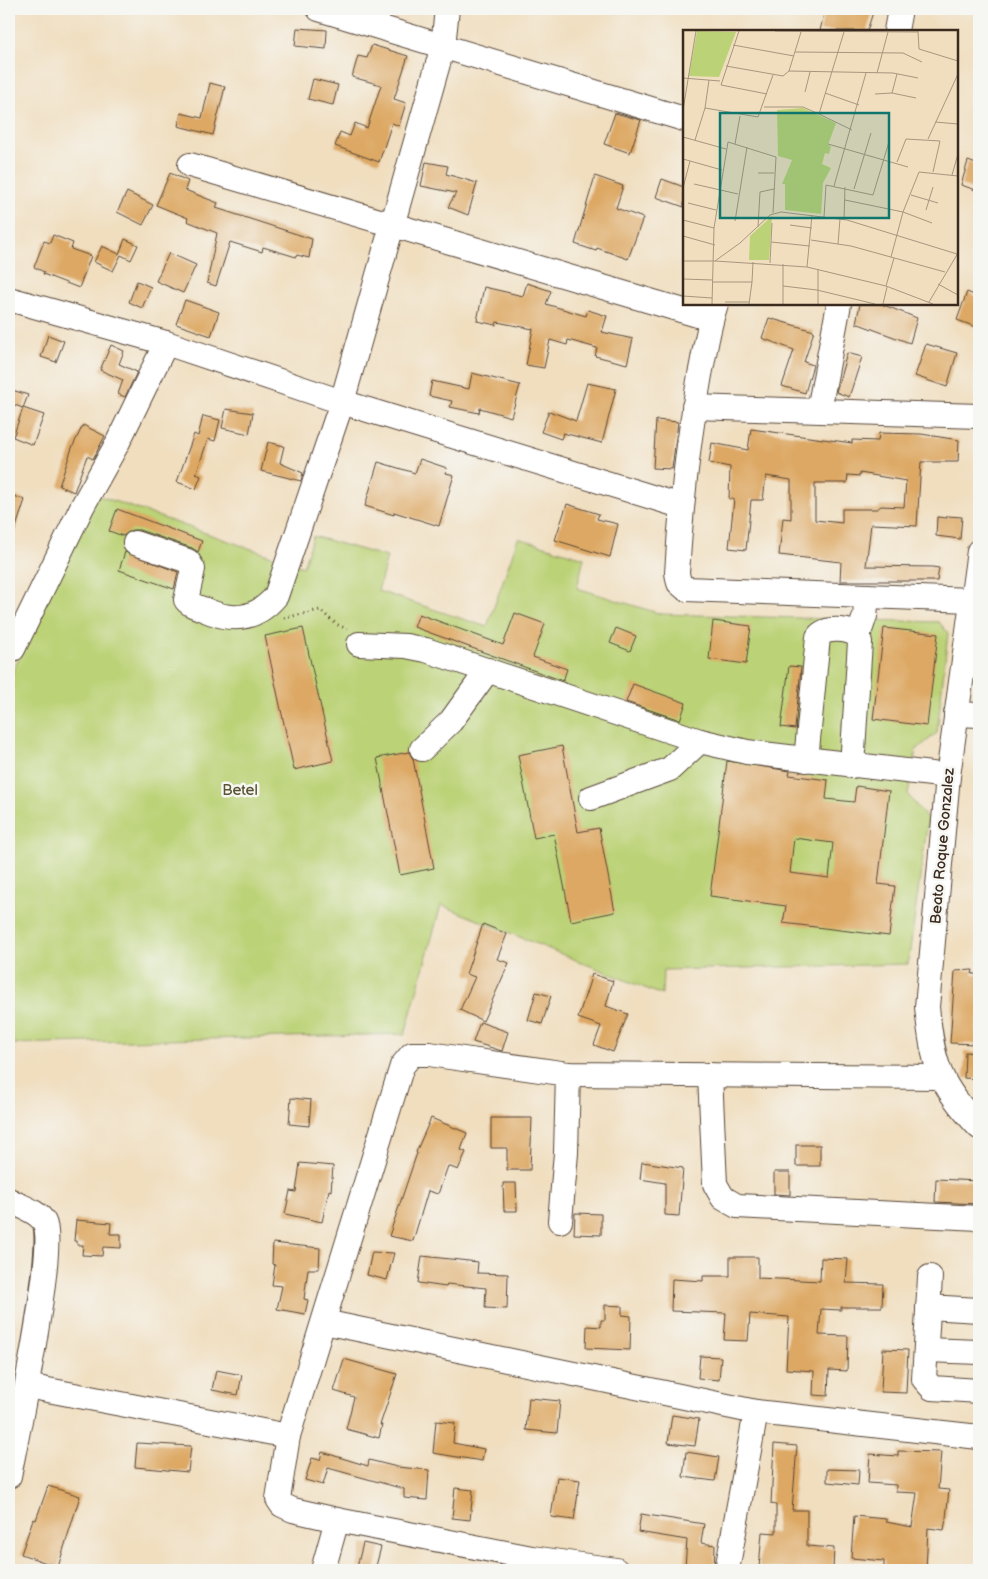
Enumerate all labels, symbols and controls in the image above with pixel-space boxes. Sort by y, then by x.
inset map [683,30,958,305]
street label: Beato Roque Gonzalez [926,766,959,925]
park label: Betel [222,781,258,800]

